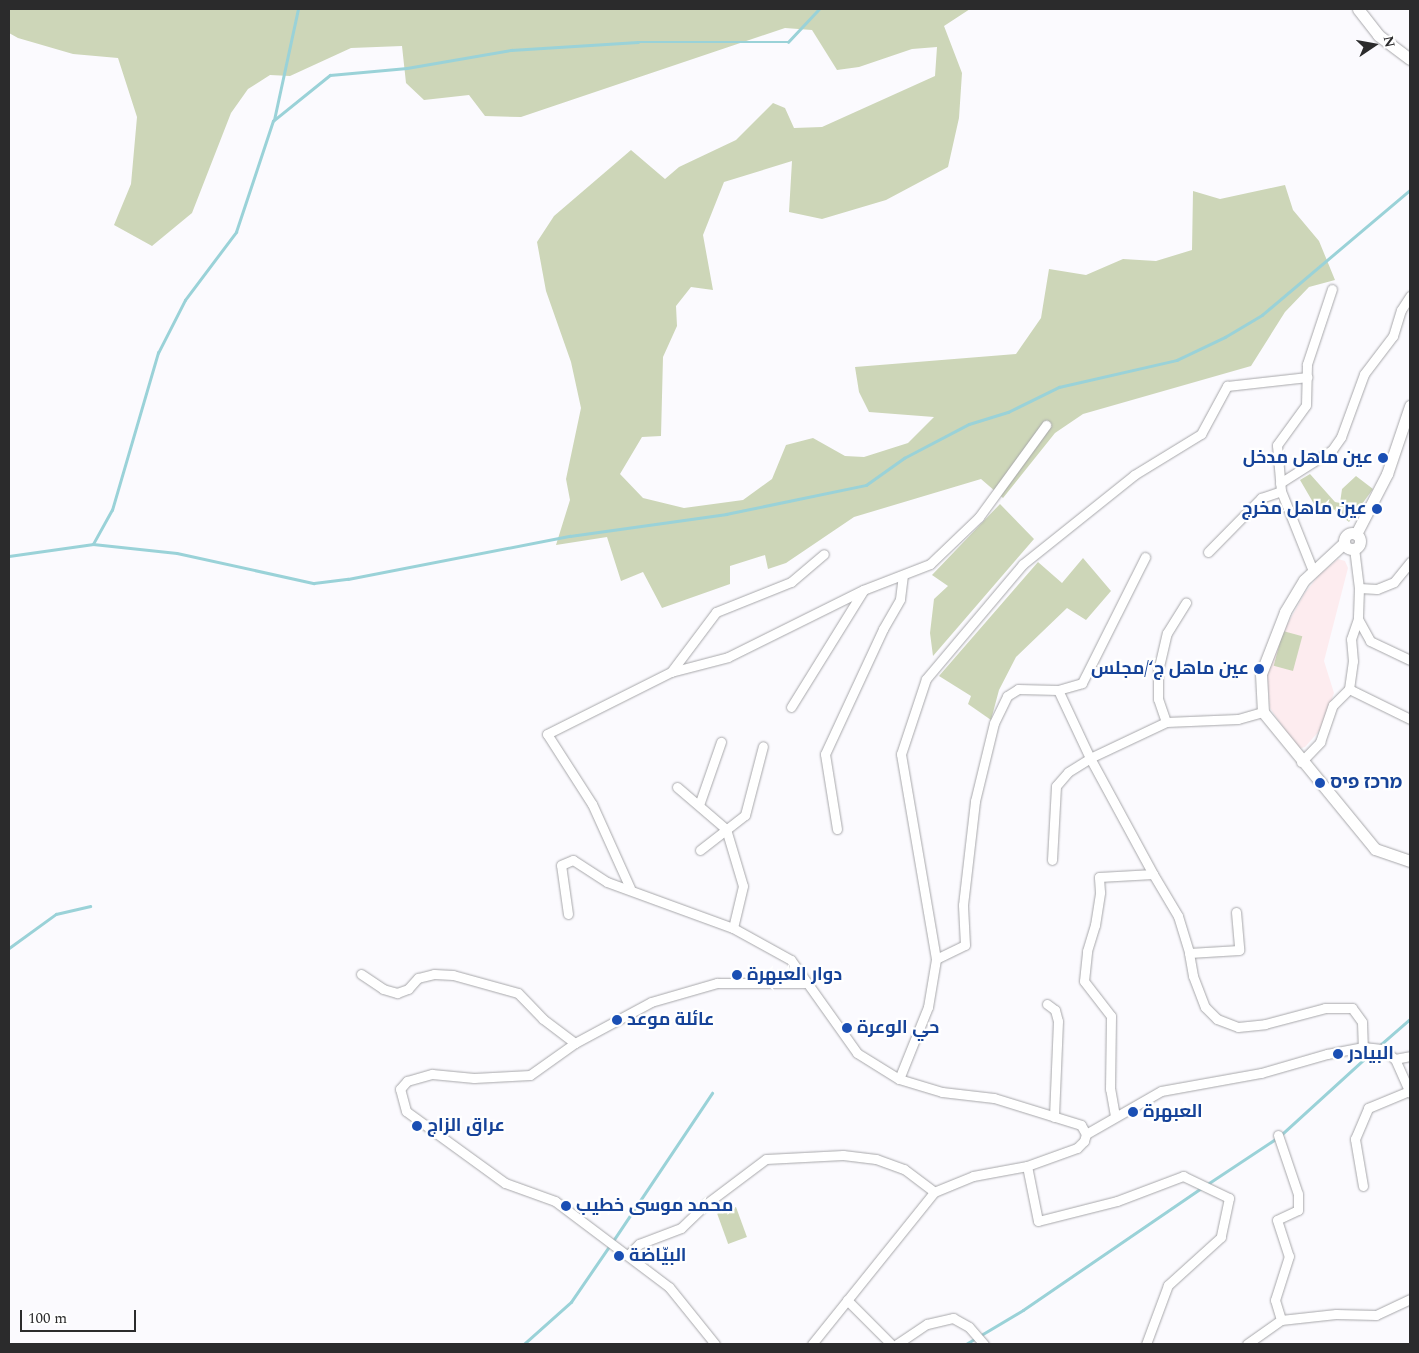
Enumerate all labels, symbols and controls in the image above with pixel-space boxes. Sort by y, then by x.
north arrow [1349,20,1399,70]
text: N [1378,34,1401,50]
place label: عين ماهل مدخل [1243,447,1373,469]
marker: عين ماهل مدخل [1377,452,1389,464]
place label: عين ماهل مخرج [1242,498,1367,520]
marker: عين ماهل مخرج [1371,503,1383,515]
place label: عين ماهل ج‘/مجلس [1091,658,1249,680]
marker: عين ماهل ج‘/مجلس [1253,663,1265,675]
place label: מרכז פיס [1330,772,1402,794]
marker: מרכז פיס [1314,777,1326,789]
place label: دوار العبهرة [747,964,842,986]
marker: دوار العبهرة [731,969,743,981]
place label: عائلة موعد [627,1009,714,1031]
marker: عائلة موعد [611,1014,623,1026]
place label: حي الوعرة [857,1017,939,1039]
marker: حي الوعرة [841,1022,853,1034]
place label: البيادر [1348,1043,1394,1065]
marker: البيادر [1332,1048,1344,1060]
place label: العبهرة [1143,1101,1203,1123]
marker: العبهرة [1127,1106,1139,1118]
place label: عراق الزاج [427,1115,505,1137]
marker: عراق الزاج [411,1120,423,1132]
place label: محمد موسى خطيب [576,1195,733,1217]
marker: محمد موسى خطيب [560,1200,572,1212]
place label: البيّاضة [629,1245,686,1267]
marker: البيّاضة [613,1250,625,1262]
scale bar [22,1300,139,1332]
text: 100 m [28,1307,67,1330]

